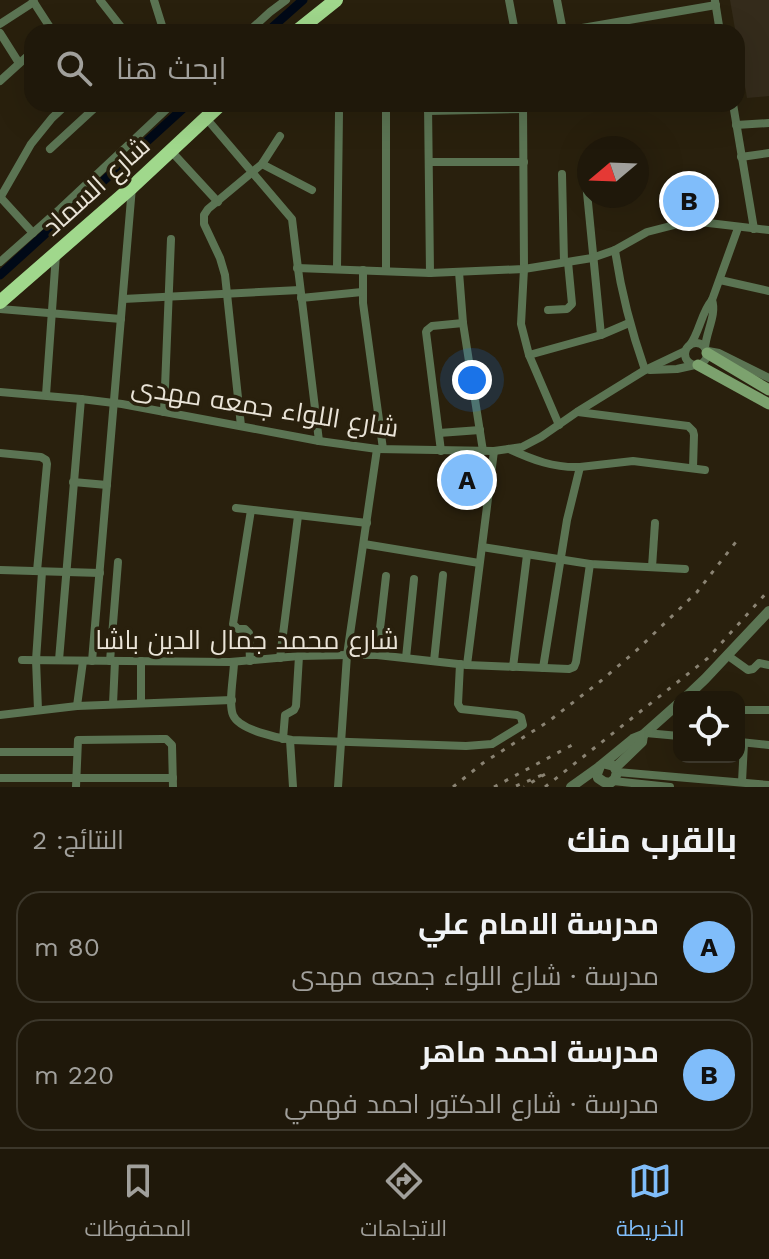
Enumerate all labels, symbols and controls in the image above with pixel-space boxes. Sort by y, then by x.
search box [24,24,745,112]
icon: search [52,46,96,90]
text: ابحث هنا [116,51,226,86]
street label: شارع السماد [36,130,157,243]
north arrow [577,136,649,208]
pin: B [663,171,715,231]
your location [452,360,492,400]
street label: شارع اللواء جمعه مهدى [129,371,401,445]
pin: A [441,450,493,510]
street label: شارع محمد جمال الدين باشا [95,625,399,657]
map controls [673,691,745,763]
button: locate [673,691,745,763]
text: بالقرب منك [567,820,737,860]
text: النتائج: 2 [32,825,124,855]
text: مدرسة الامام علي [418,906,659,941]
text: 80 m [34,932,100,962]
text: A [700,932,718,962]
text: مدرسة · شارع اللواء جمعه مهدى [292,961,659,991]
text: مدرسة احمد ماهر [421,1034,659,1069]
text: 220 m [34,1060,114,1090]
text: B [700,1060,718,1090]
text: مدرسة · شارع الدكتور احمد فهمي [284,1089,659,1119]
tab: المحفوظات [84,1159,191,1249]
tab: الاتجاهات [360,1159,447,1249]
tab: الخريطة [616,1159,685,1249]

